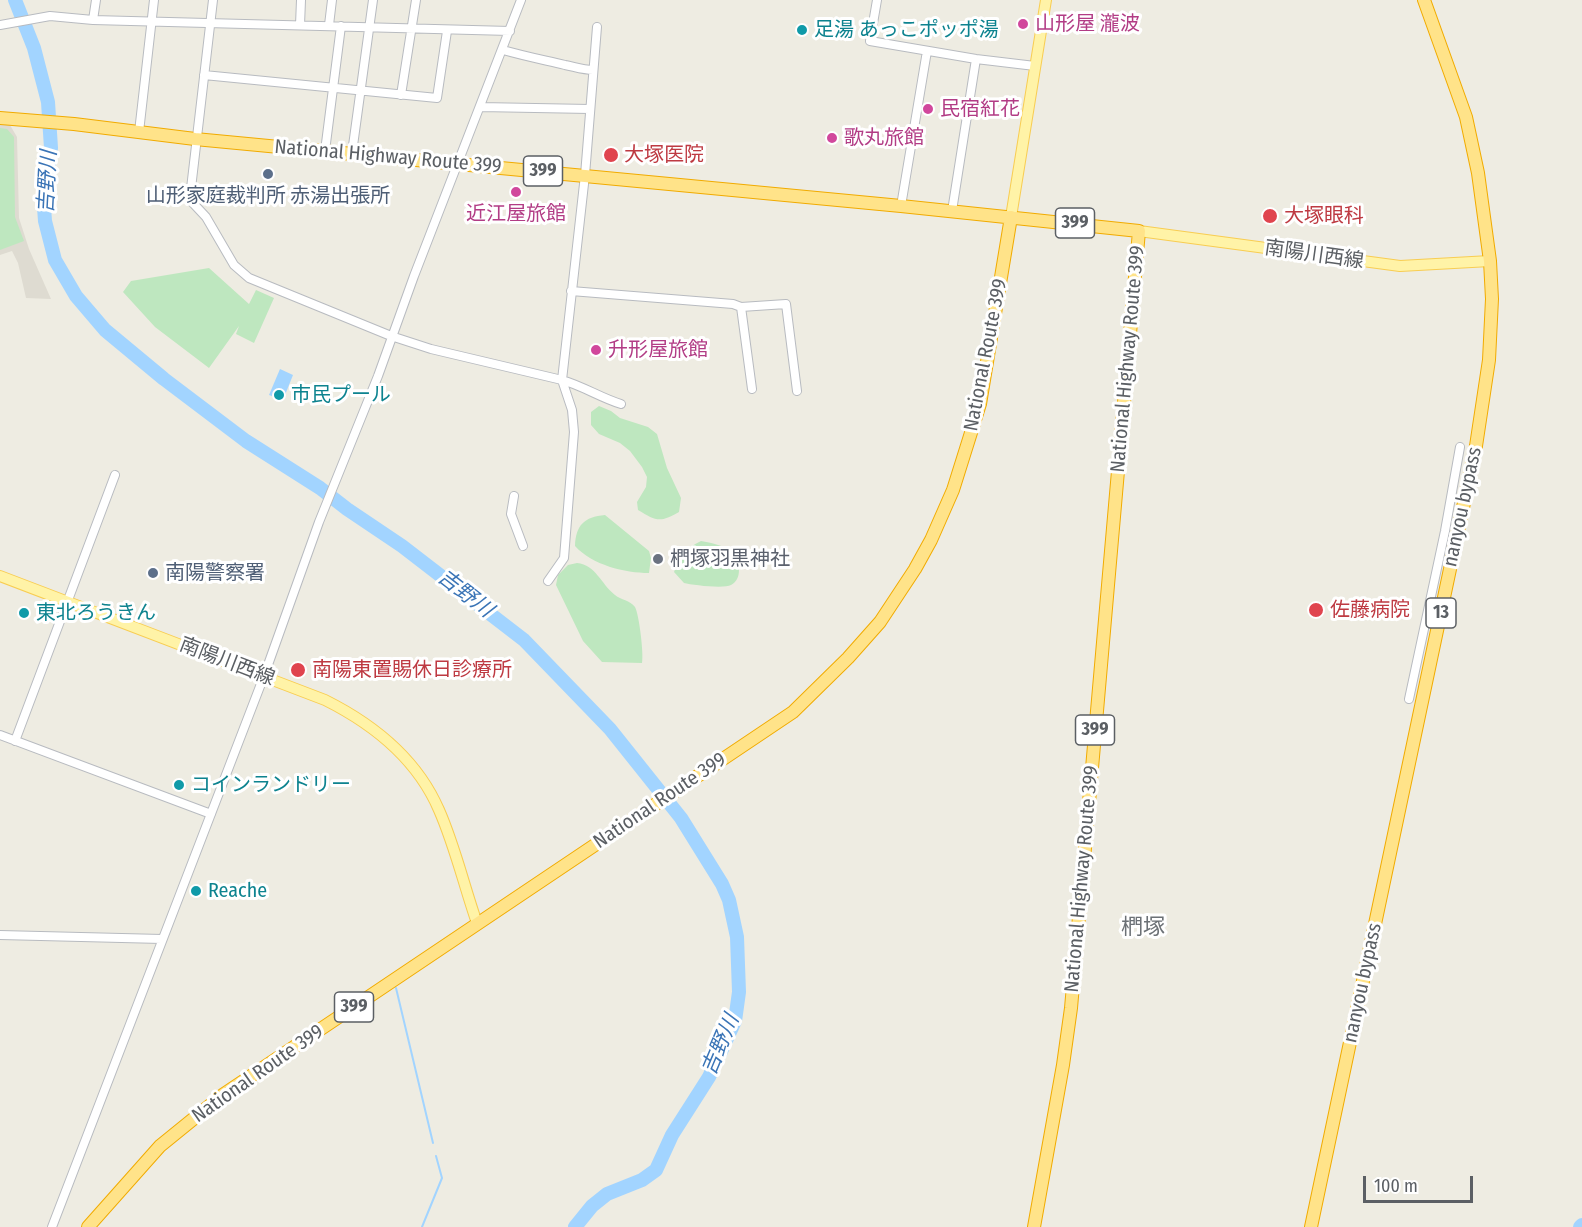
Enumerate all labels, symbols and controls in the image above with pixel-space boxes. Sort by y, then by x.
place label: 山形屋 瀧波 [1035,12,1140,36]
marker: 山形屋 瀧波 [1016,17,1030,31]
place label: 足湯 あっこポッポ湯 [814,18,999,42]
marker: 足湯 あっこポッポ湯 [795,23,809,37]
place label: 民宿紅花 [940,97,1020,121]
marker: 民宿紅花 [921,102,935,116]
place label: 歌丸旅館 [844,126,924,150]
marker: 歌丸旅館 [825,131,839,145]
street label: National Highway Route 399 [273,135,503,179]
place label: 大塚医院 [624,143,704,167]
marker: 大塚医院 [602,146,620,164]
water label: 吉野川 [34,150,62,214]
road number: 399 [524,156,562,186]
marker: 山形家庭裁判所 赤湯出張所 [261,167,275,181]
place label: 山形家庭裁判所 赤湯出張所 [146,184,390,208]
marker: 近江屋旅館 [509,185,523,199]
place label: 近江屋旅館 [466,202,566,226]
place label: 大塚眼科 [1284,204,1364,228]
marker: 大塚眼科 [1261,207,1279,225]
road number: 399 [1056,208,1094,238]
street label: 南陽川西線 [1263,236,1365,274]
street label: National Highway Route 399 [1106,244,1150,474]
street label: National Route 399 [959,277,1013,433]
place label: 升形屋旅館 [608,338,708,362]
marker: 升形屋旅館 [589,343,603,357]
place label: 市民プール [291,383,391,407]
marker: 市民プール [272,388,286,402]
street label: nanyou bypass [1439,445,1487,569]
place label: 椚塚羽黒神社 [670,547,790,571]
marker: 椚塚羽黒神社 [651,552,665,566]
place label: 南陽警察署 [165,561,265,585]
water label: 吉野川 [432,565,498,623]
marker: 南陽警察署 [146,566,160,580]
place label: 佐藤病院 [1330,598,1410,622]
road number: 13 [1426,598,1456,628]
place label: 東北ろうきん [36,601,156,625]
marker: 佐藤病院 [1307,601,1325,619]
marker: 東北ろうきん [17,606,31,620]
street label: 南陽川西線 [176,633,278,691]
place label: 南陽東置賜休日診療所 [312,658,512,682]
marker: 南陽東置賜休日診療所 [289,661,307,679]
road number: 399 [1076,715,1114,745]
street label: National Route 399 [589,748,731,854]
street label: National Highway Route 399 [1060,764,1104,994]
place label: コインランドリー [191,773,351,797]
marker: コインランドリー [172,778,186,792]
place label: Reache [208,879,267,903]
marker: Reache [189,884,203,898]
district label: 椚塚 [1121,915,1165,941]
street label: nanyou bypass [1339,921,1387,1045]
road number: 399 [334,992,374,1022]
water label: 吉野川 [697,1011,745,1079]
street label: National Route 399 [188,1020,328,1128]
scale bar [1366,1164,1476,1202]
text: 100 m [1374,1175,1418,1197]

